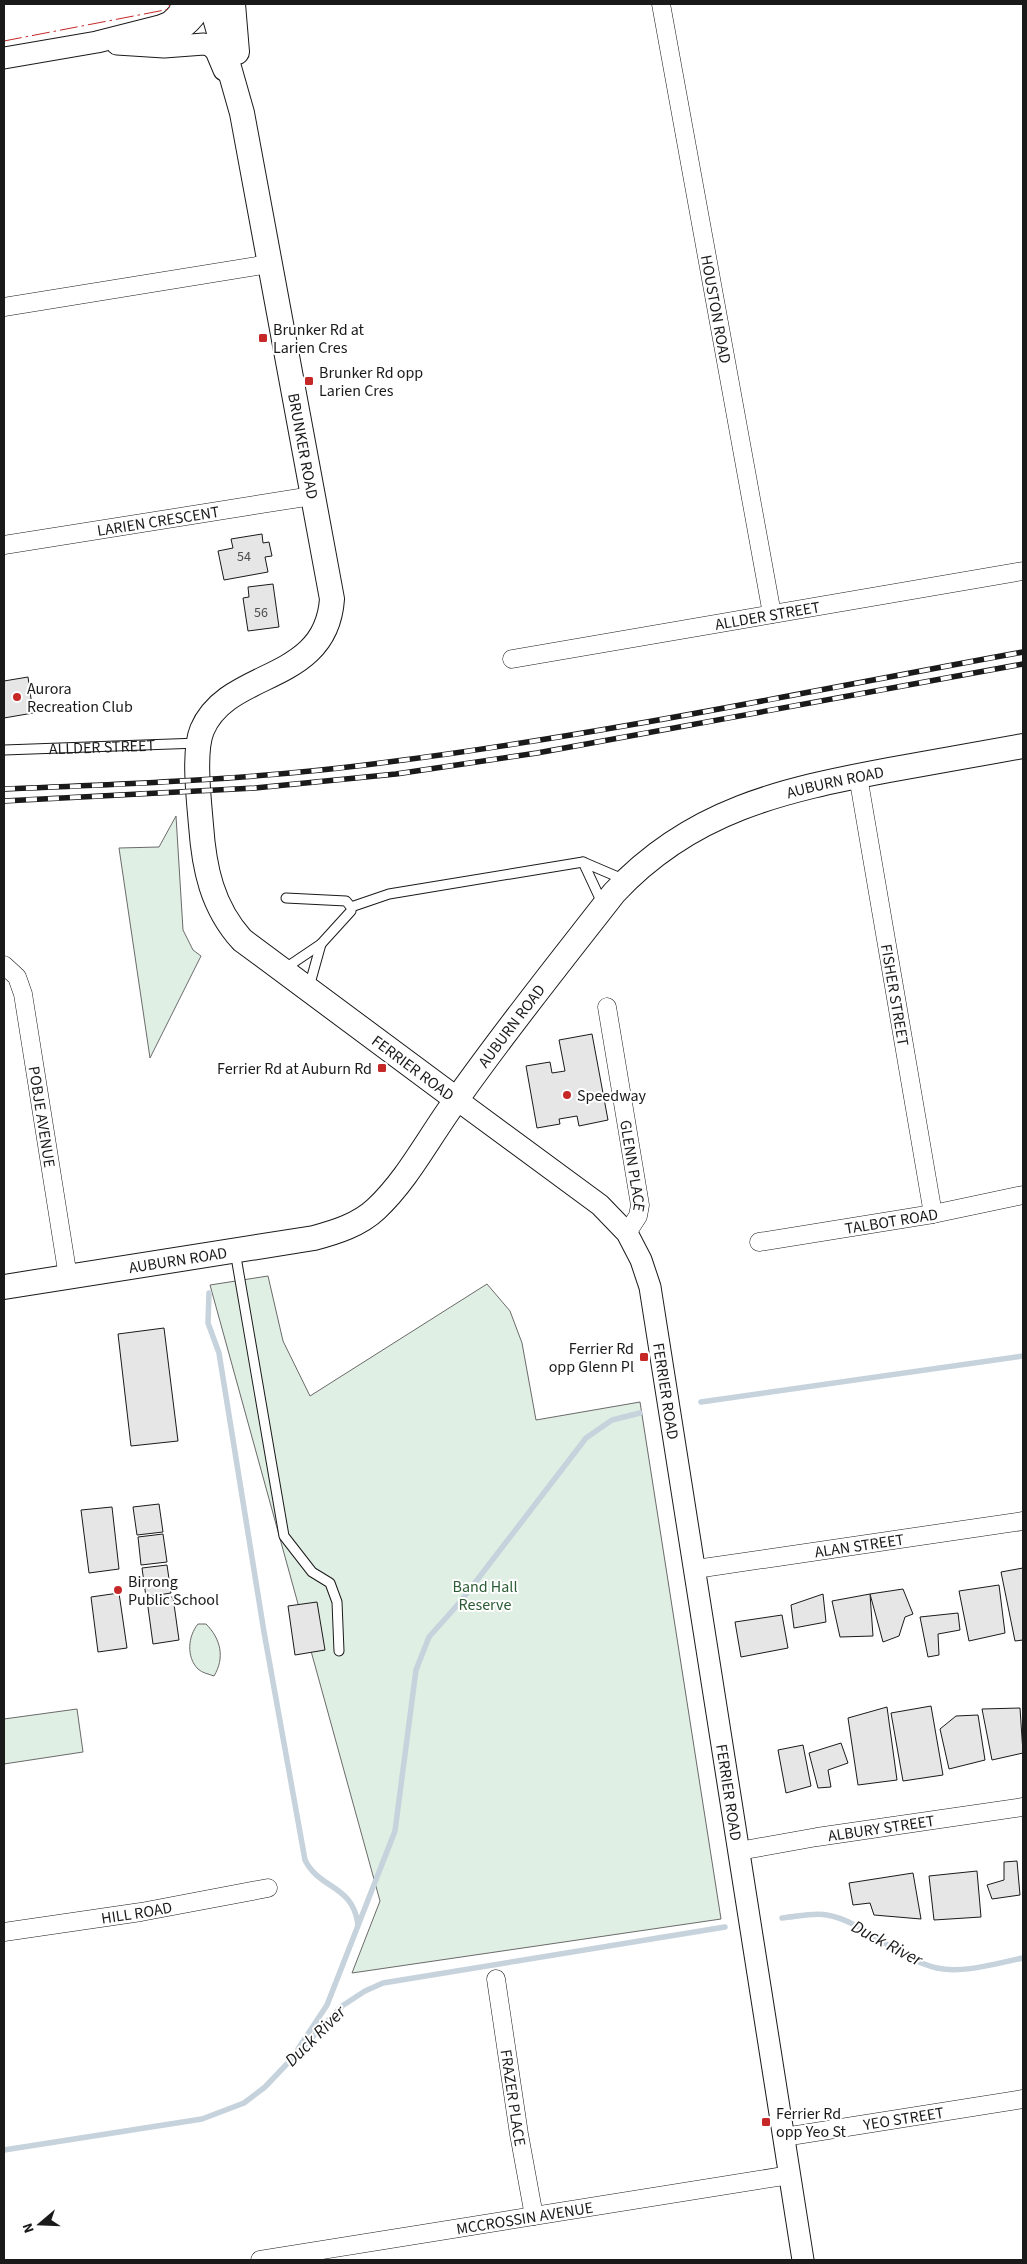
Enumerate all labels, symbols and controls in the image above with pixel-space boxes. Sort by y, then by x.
street label: HOUSTON ROAD [695,253,736,365]
place label: Brunker Rd at Larien Cres [273,319,365,359]
marker: Brunker Rd at Larien Cres [257,332,269,344]
place label: Brunker Rd opp Larien Cres [319,362,423,402]
marker: Brunker Rd opp Larien Cres [303,375,315,387]
street label: BRUNKER ROAD [282,391,323,501]
street label: LARIEN CRESCENT [95,501,221,542]
house number: 54 [237,547,251,567]
street label: ALLDER STREET [713,596,822,636]
house number: 56 [254,603,268,623]
place label: Aurora Recreation Club [27,678,133,718]
marker: Aurora Recreation Club [11,691,23,703]
street label: ALLDER STREET [48,735,156,760]
street label: AUBURN ROAD [784,761,886,804]
street label: FISHER STREET [875,942,914,1048]
street label: AUBURN ROAD [473,980,551,1072]
street label: FERRIER ROAD [367,1030,459,1106]
place label: Ferrier Rd at Auburn Rd [217,1058,372,1080]
marker: Ferrier Rd at Auburn Rd [376,1062,388,1074]
street label: POBJE AVENUE [23,1065,60,1169]
place label: Speedway [577,1085,647,1107]
marker: Speedway [561,1089,573,1101]
street label: GLENN PLACE [614,1118,650,1213]
street label: TALBOT ROAD [843,1203,940,1240]
street label: AUBURN ROAD [127,1242,229,1279]
place label: Ferrier Rd opp Glenn Pl [549,1338,634,1378]
street label: FERRIER ROAD [647,1341,684,1441]
marker: Ferrier Rd opp Glenn Pl [638,1351,650,1363]
street label: ALAN STREET [813,1529,906,1563]
place label: Birrong Public School [128,1571,219,1611]
park label: Band Hall Reserve [453,1576,517,1616]
marker: Birrong Public School [112,1584,124,1596]
street label: FERRIER ROAD [710,1742,747,1842]
street label: ALBURY STREET [826,1810,936,1847]
street label: HILL ROAD [100,1896,174,1930]
water label: Duck River [847,1914,927,1973]
water label: Duck River [279,2000,352,2072]
street label: FRAZER PLACE [495,2048,531,2148]
street label: YEO STREET [861,2102,946,2136]
place label: Ferrier Rd opp Yeo St [776,2103,847,2143]
marker: Ferrier Rd opp Yeo St [760,2116,772,2128]
street label: MCCROSSIN AVENUE [455,2197,595,2240]
north arrow [15,2199,65,2249]
text: N [18,2220,40,2236]

